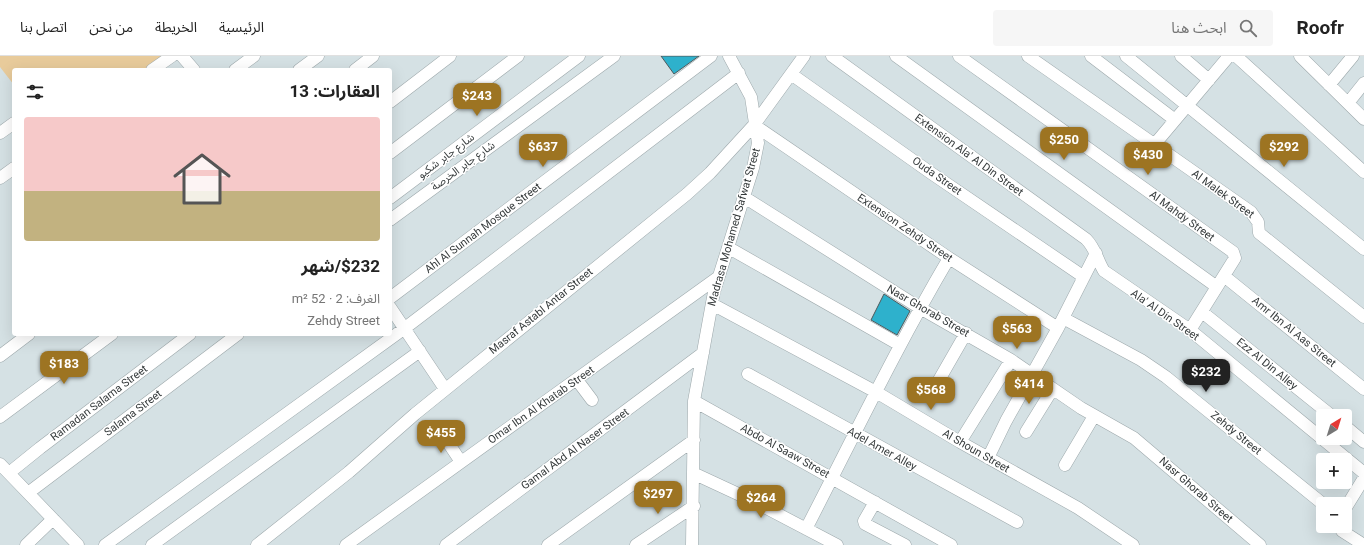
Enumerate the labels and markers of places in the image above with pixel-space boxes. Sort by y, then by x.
pin: $243 [453,83,501,117]
pin: $250 [1040,127,1088,161]
pin: $637 [519,134,567,168]
pin: $292 [1260,134,1308,168]
pin: $430 [1124,142,1172,176]
pin: $563 [993,316,1041,350]
pin: $183 [40,351,88,385]
pin: $232 [1182,359,1230,393]
pin: $414 [1005,371,1053,405]
pin: $568 [907,377,955,411]
pin: $455 [417,420,465,454]
pin: $297 [634,481,682,515]
pin: $264 [737,485,785,519]

